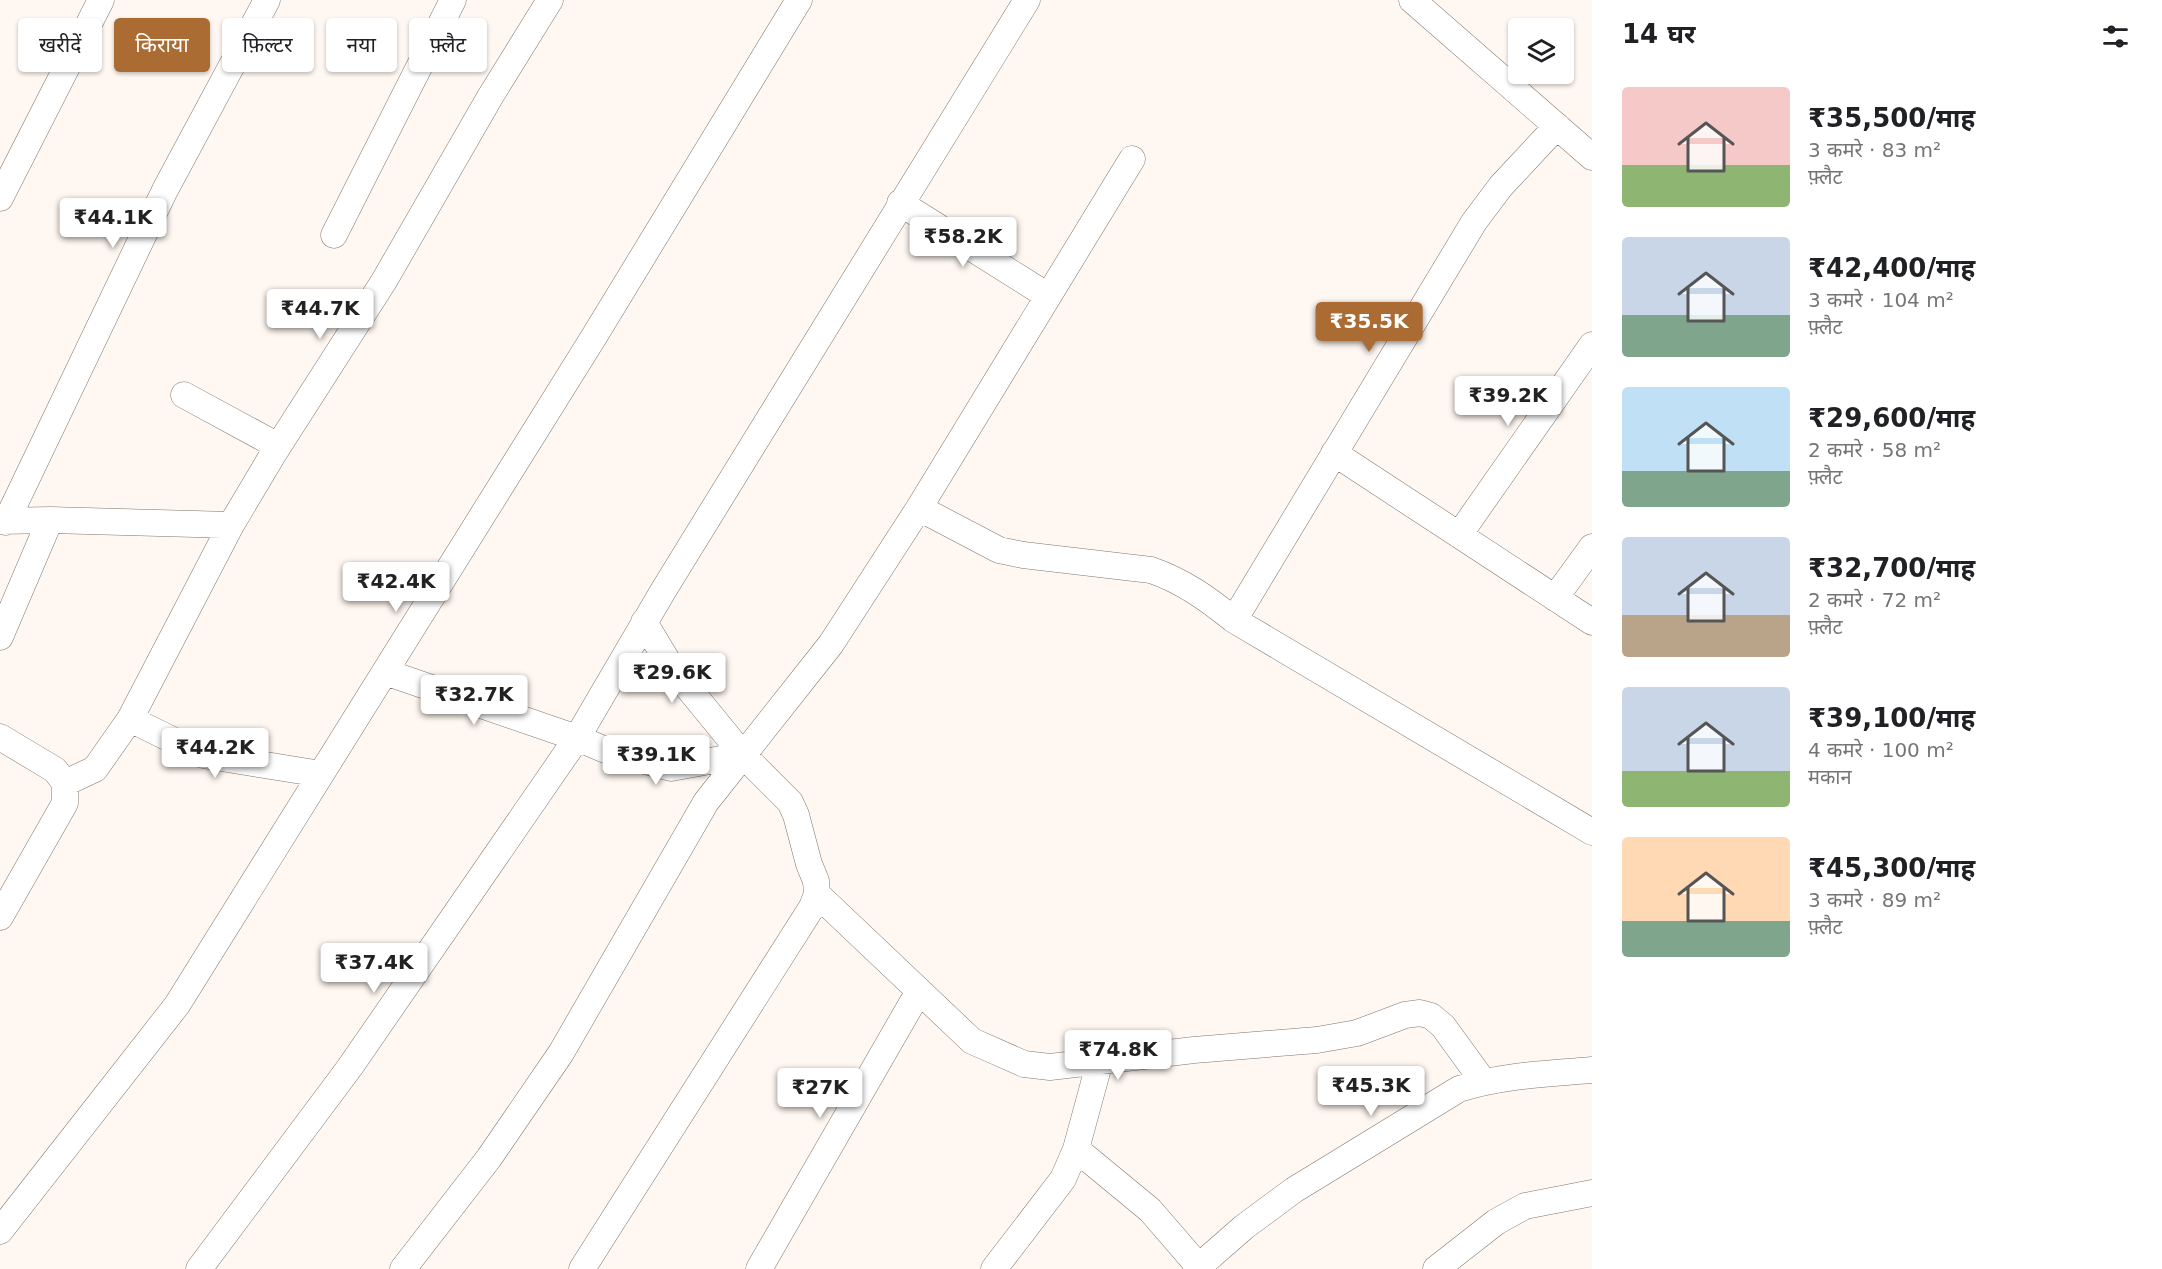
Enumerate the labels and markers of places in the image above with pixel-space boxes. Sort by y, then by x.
pin: ₹44.1K [64,198,162,249]
pin: ₹58.2K [914,217,1012,268]
pin: ₹44.7K [271,289,369,340]
pin: ₹35.5K [1320,302,1418,353]
pin: ₹39.2K [1459,376,1557,427]
pin: ₹42.4K [347,562,445,613]
pin: ₹29.6K [623,653,721,704]
pin: ₹32.7K [425,675,523,726]
pin: ₹44.2K [166,728,264,779]
pin: ₹39.1K [607,735,705,786]
pin: ₹37.4K [325,943,423,994]
pin: ₹74.8K [1069,1030,1167,1081]
pin: ₹45.3K [1322,1066,1420,1117]
pin: ₹27K [784,1068,856,1119]

